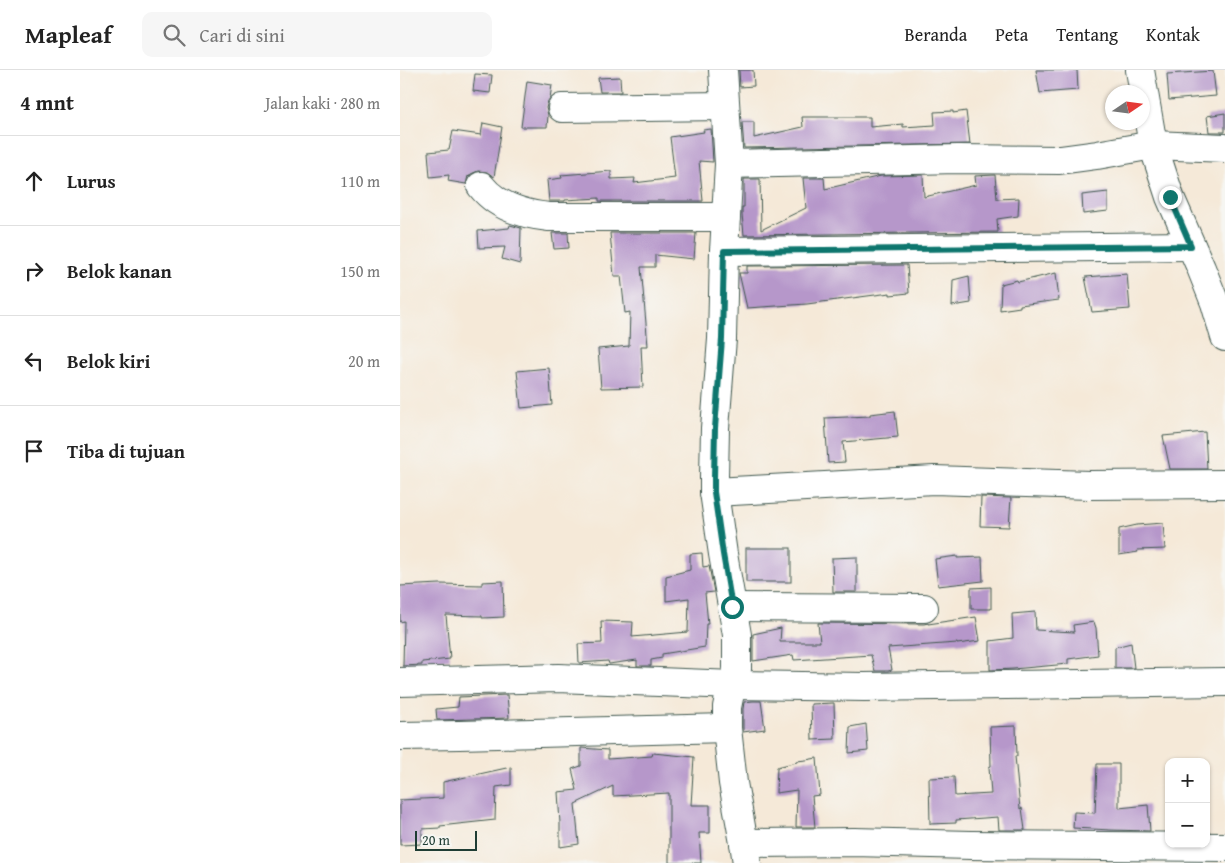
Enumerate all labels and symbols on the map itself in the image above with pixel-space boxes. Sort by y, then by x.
north arrow [1105,85,1150,130]
route end [1159,186,1182,209]
route start [721,596,744,619]
scale bar [415,828,478,851]

